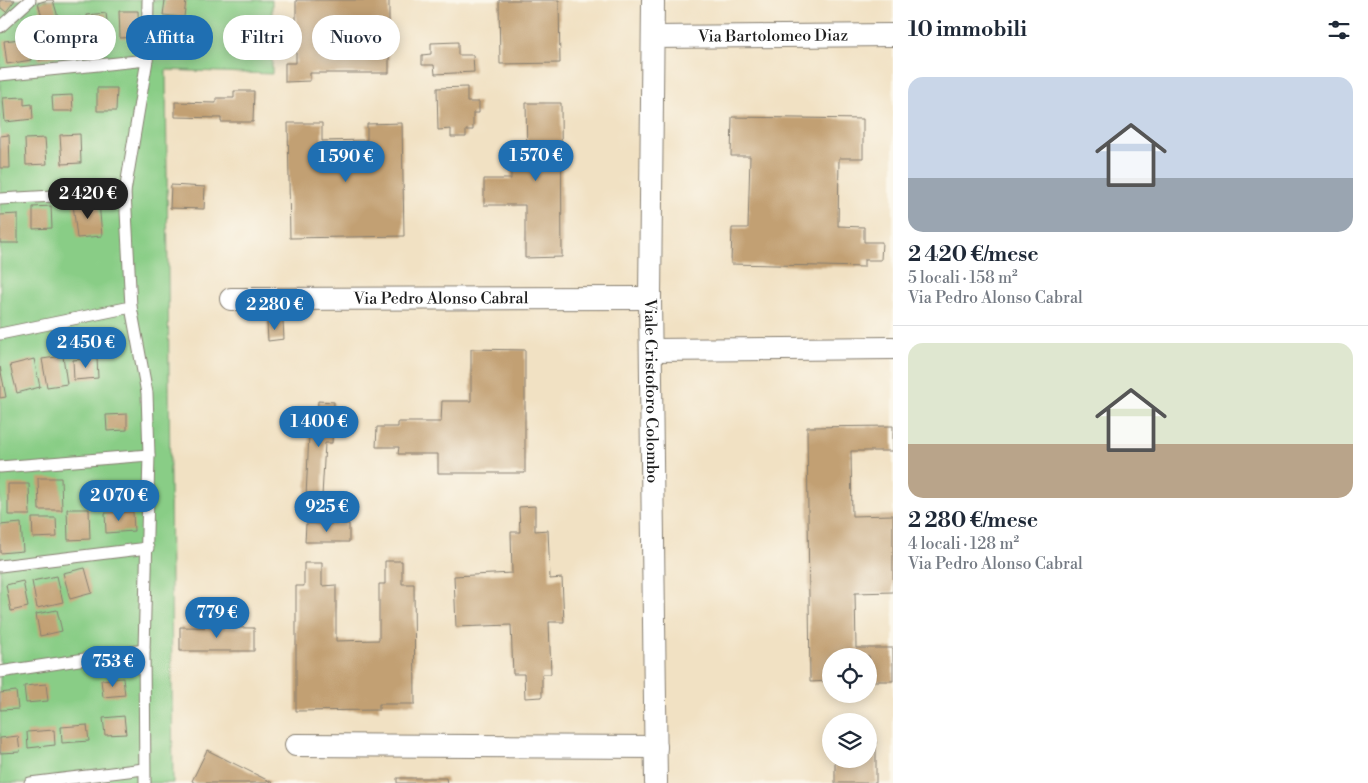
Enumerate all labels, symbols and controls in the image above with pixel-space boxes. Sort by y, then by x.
chip: Compra [15,15,116,60]
chip: Affitta [126,15,213,60]
chip: Filtri [223,15,302,60]
chip: Nuovo [312,15,400,60]
icon: filters [1325,16,1353,44]
text: 10 immobili [908,17,1027,43]
street label: Via Bartolomeo Diaz [697,25,848,47]
icon: home [1086,110,1176,200]
pin: 1 590 € [300,140,392,183]
pin: 1 570 € [490,140,582,182]
text: 1 570 € [509,146,563,166]
text: 1 590 € [319,147,373,167]
pin: 2 420 € [42,178,134,220]
text: 2 420 € [59,184,117,204]
text: 2 420 €/mese [908,242,1039,268]
text: 5 locali · 158 m² [908,268,1018,288]
pin: 2 280 € [229,288,321,331]
street label: Via Pedro Alonso Cabral [353,288,529,309]
text: Via Pedro Alonso Cabral [908,288,1083,308]
text: 2 280 € [246,295,304,315]
street label: Viale Cristoforo Colombo [640,298,662,483]
pin: 2 450 € [40,326,132,369]
text: 2 450 € [57,333,115,353]
icon: home [1086,375,1176,465]
pin: 1 400 € [273,406,365,448]
text: 1 400 € [290,412,348,432]
pin: 2 070 € [73,480,165,522]
text: 2 070 € [90,486,148,506]
pin: 925 € [292,490,362,533]
text: 925 € [306,497,348,517]
text: 2 280 €/mese [908,508,1038,534]
text: 4 locali · 128 m² [908,534,1019,554]
text: Via Pedro Alonso Cabral [908,554,1083,574]
pin: 779 € [182,596,252,639]
text: 779 € [196,603,238,623]
pin: 753 € [78,646,148,688]
map controls [822,648,877,768]
button: locate [822,648,877,703]
text: 753 € [92,652,134,672]
button: layers [822,713,877,768]

